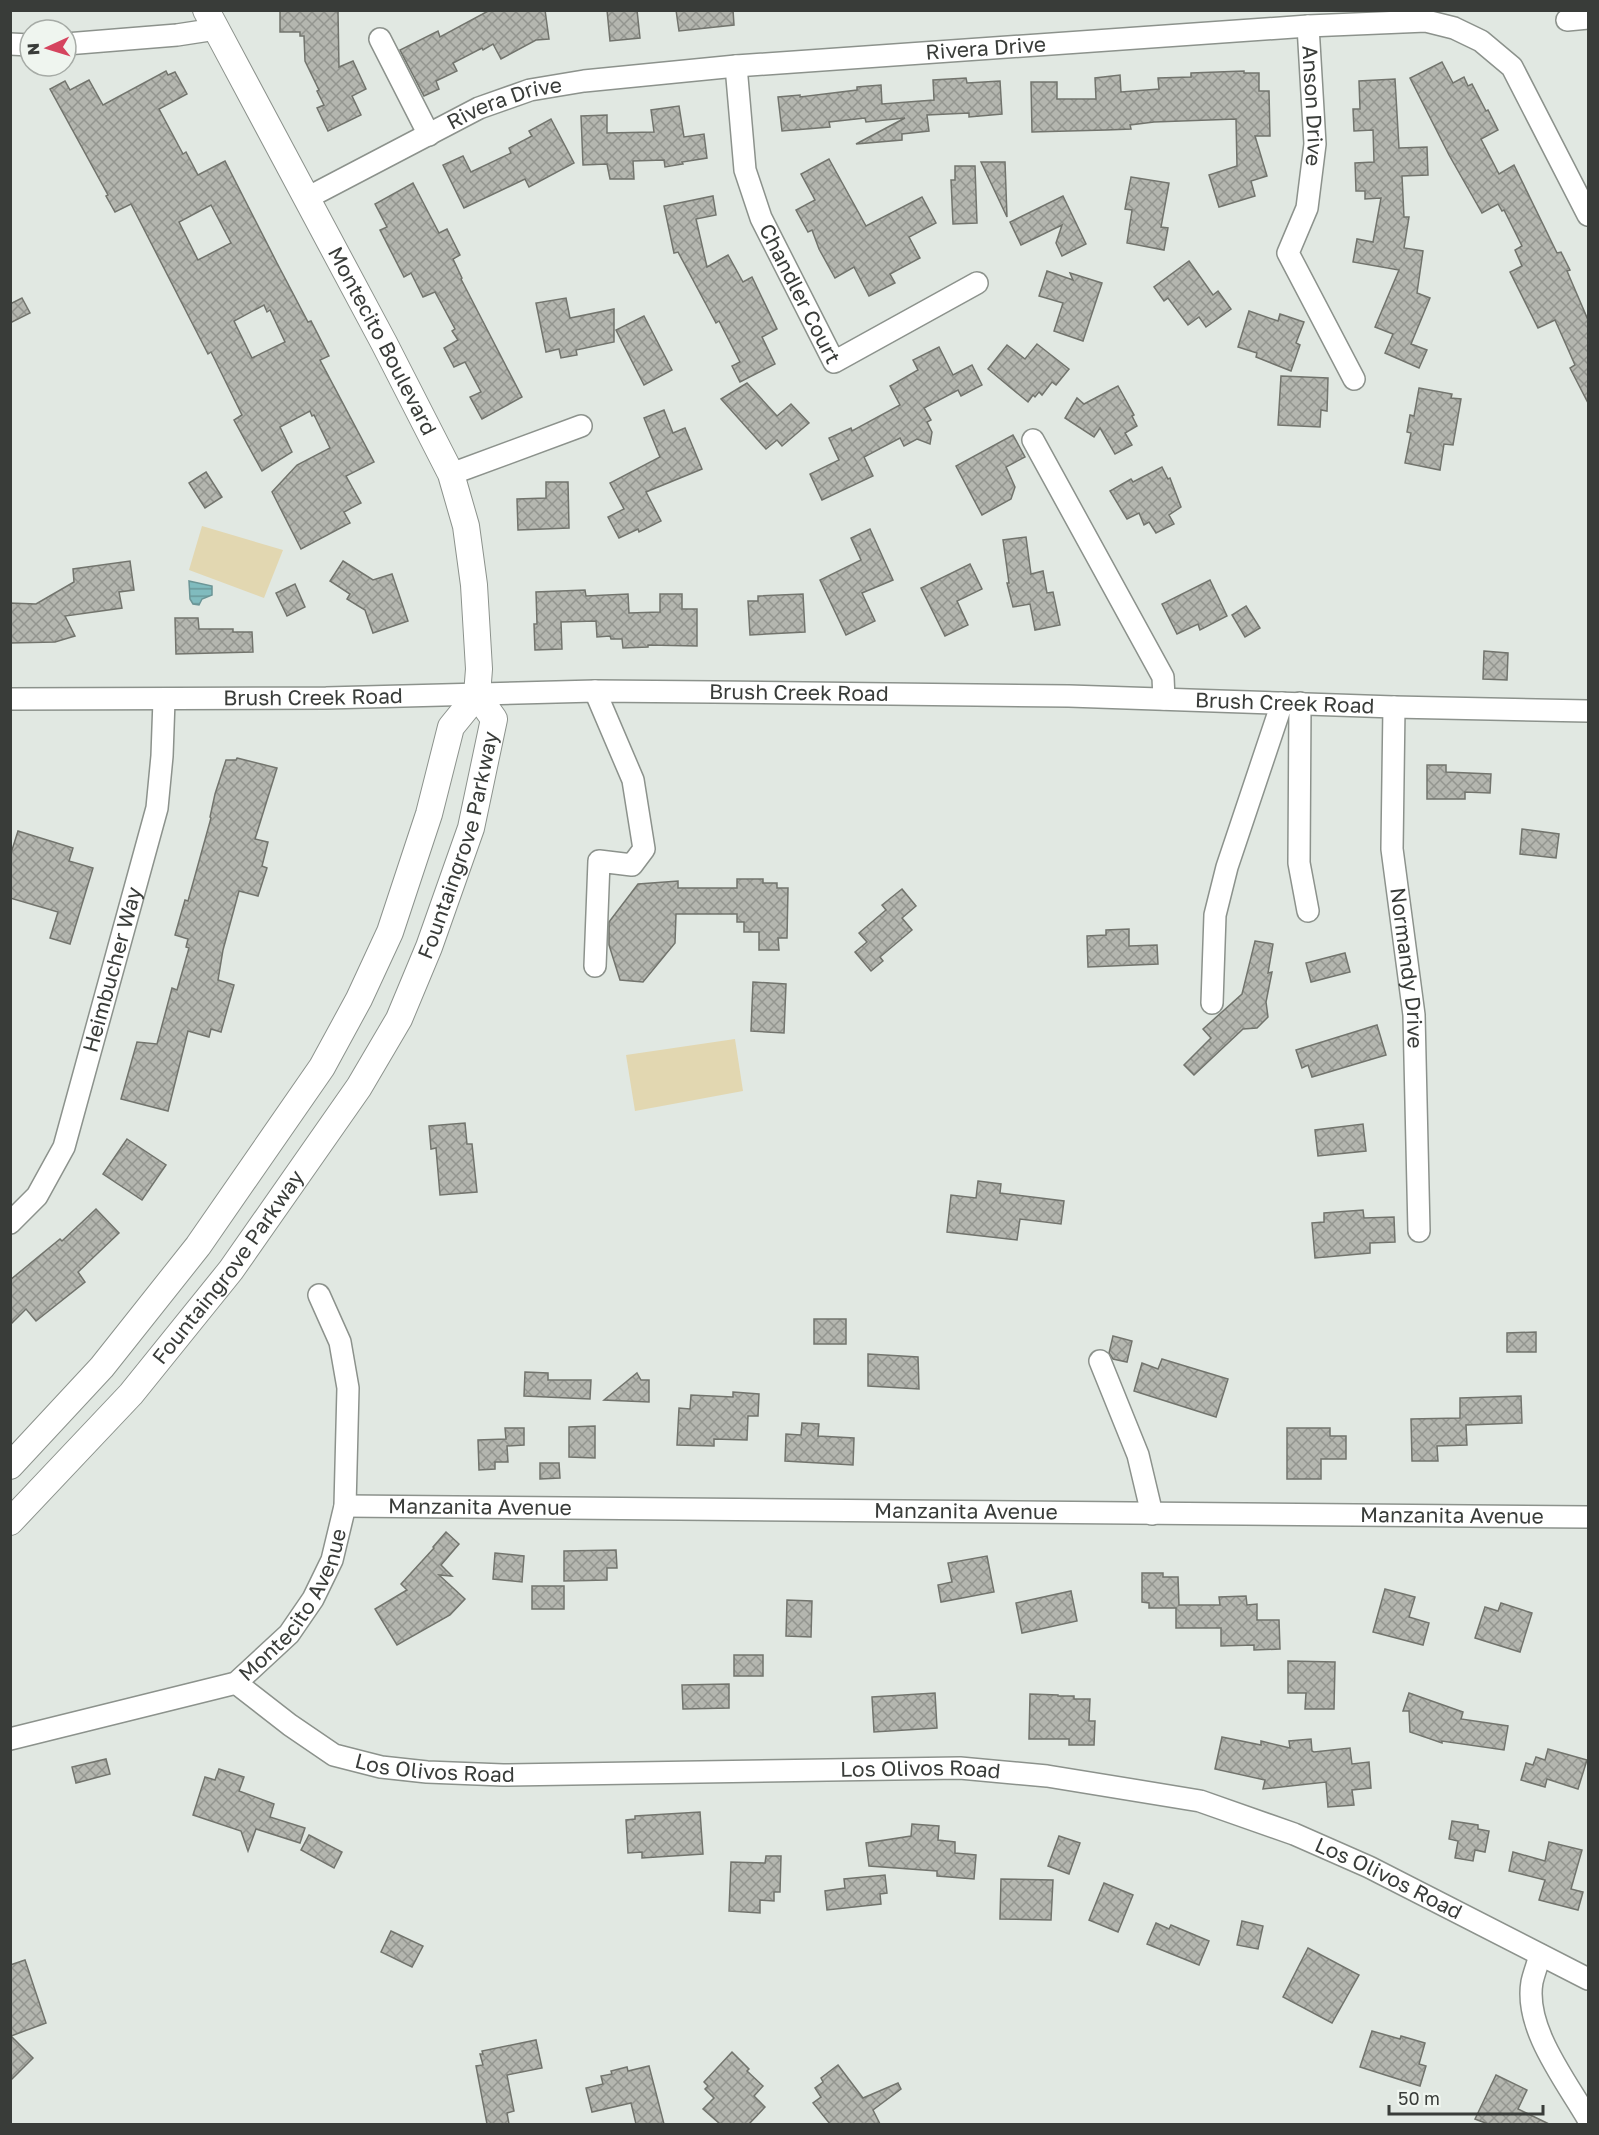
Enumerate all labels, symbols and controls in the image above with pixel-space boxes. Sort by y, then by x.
north arrow [18,18,78,78]
street label: Rivera Drive [925,30,1047,65]
text: N [23,42,43,56]
street label: Anson Drive [1297,45,1329,168]
street label: Rivera Drive [442,71,564,135]
street label: Chandler Court [754,219,847,368]
street label: Montecito Boulevard [323,242,443,439]
street label: Brush Creek Road [709,678,889,706]
street label: Brush Creek Road [223,682,403,710]
street label: Brush Creek Road [1195,686,1375,718]
street label: Fountaingrove Parkway [411,729,503,963]
street label: Heimbucher Way [77,883,147,1055]
street label: Normandy Drive [1385,886,1429,1049]
street label: Fountaingrove Parkway [146,1164,309,1369]
street label: Manzanita Avenue [388,1492,572,1520]
street label: Manzanita Avenue [874,1497,1058,1524]
street label: Manzanita Avenue [1360,1501,1544,1529]
street label: Montecito Avenue [233,1526,351,1686]
street label: Los Olivos Road [352,1747,515,1787]
street label: Los Olivos Road [840,1754,1002,1784]
street label: Los Olivos Road [1311,1831,1467,1924]
scale bar [1389,2078,1544,2116]
text: 50 m [1398,2087,1440,2109]

